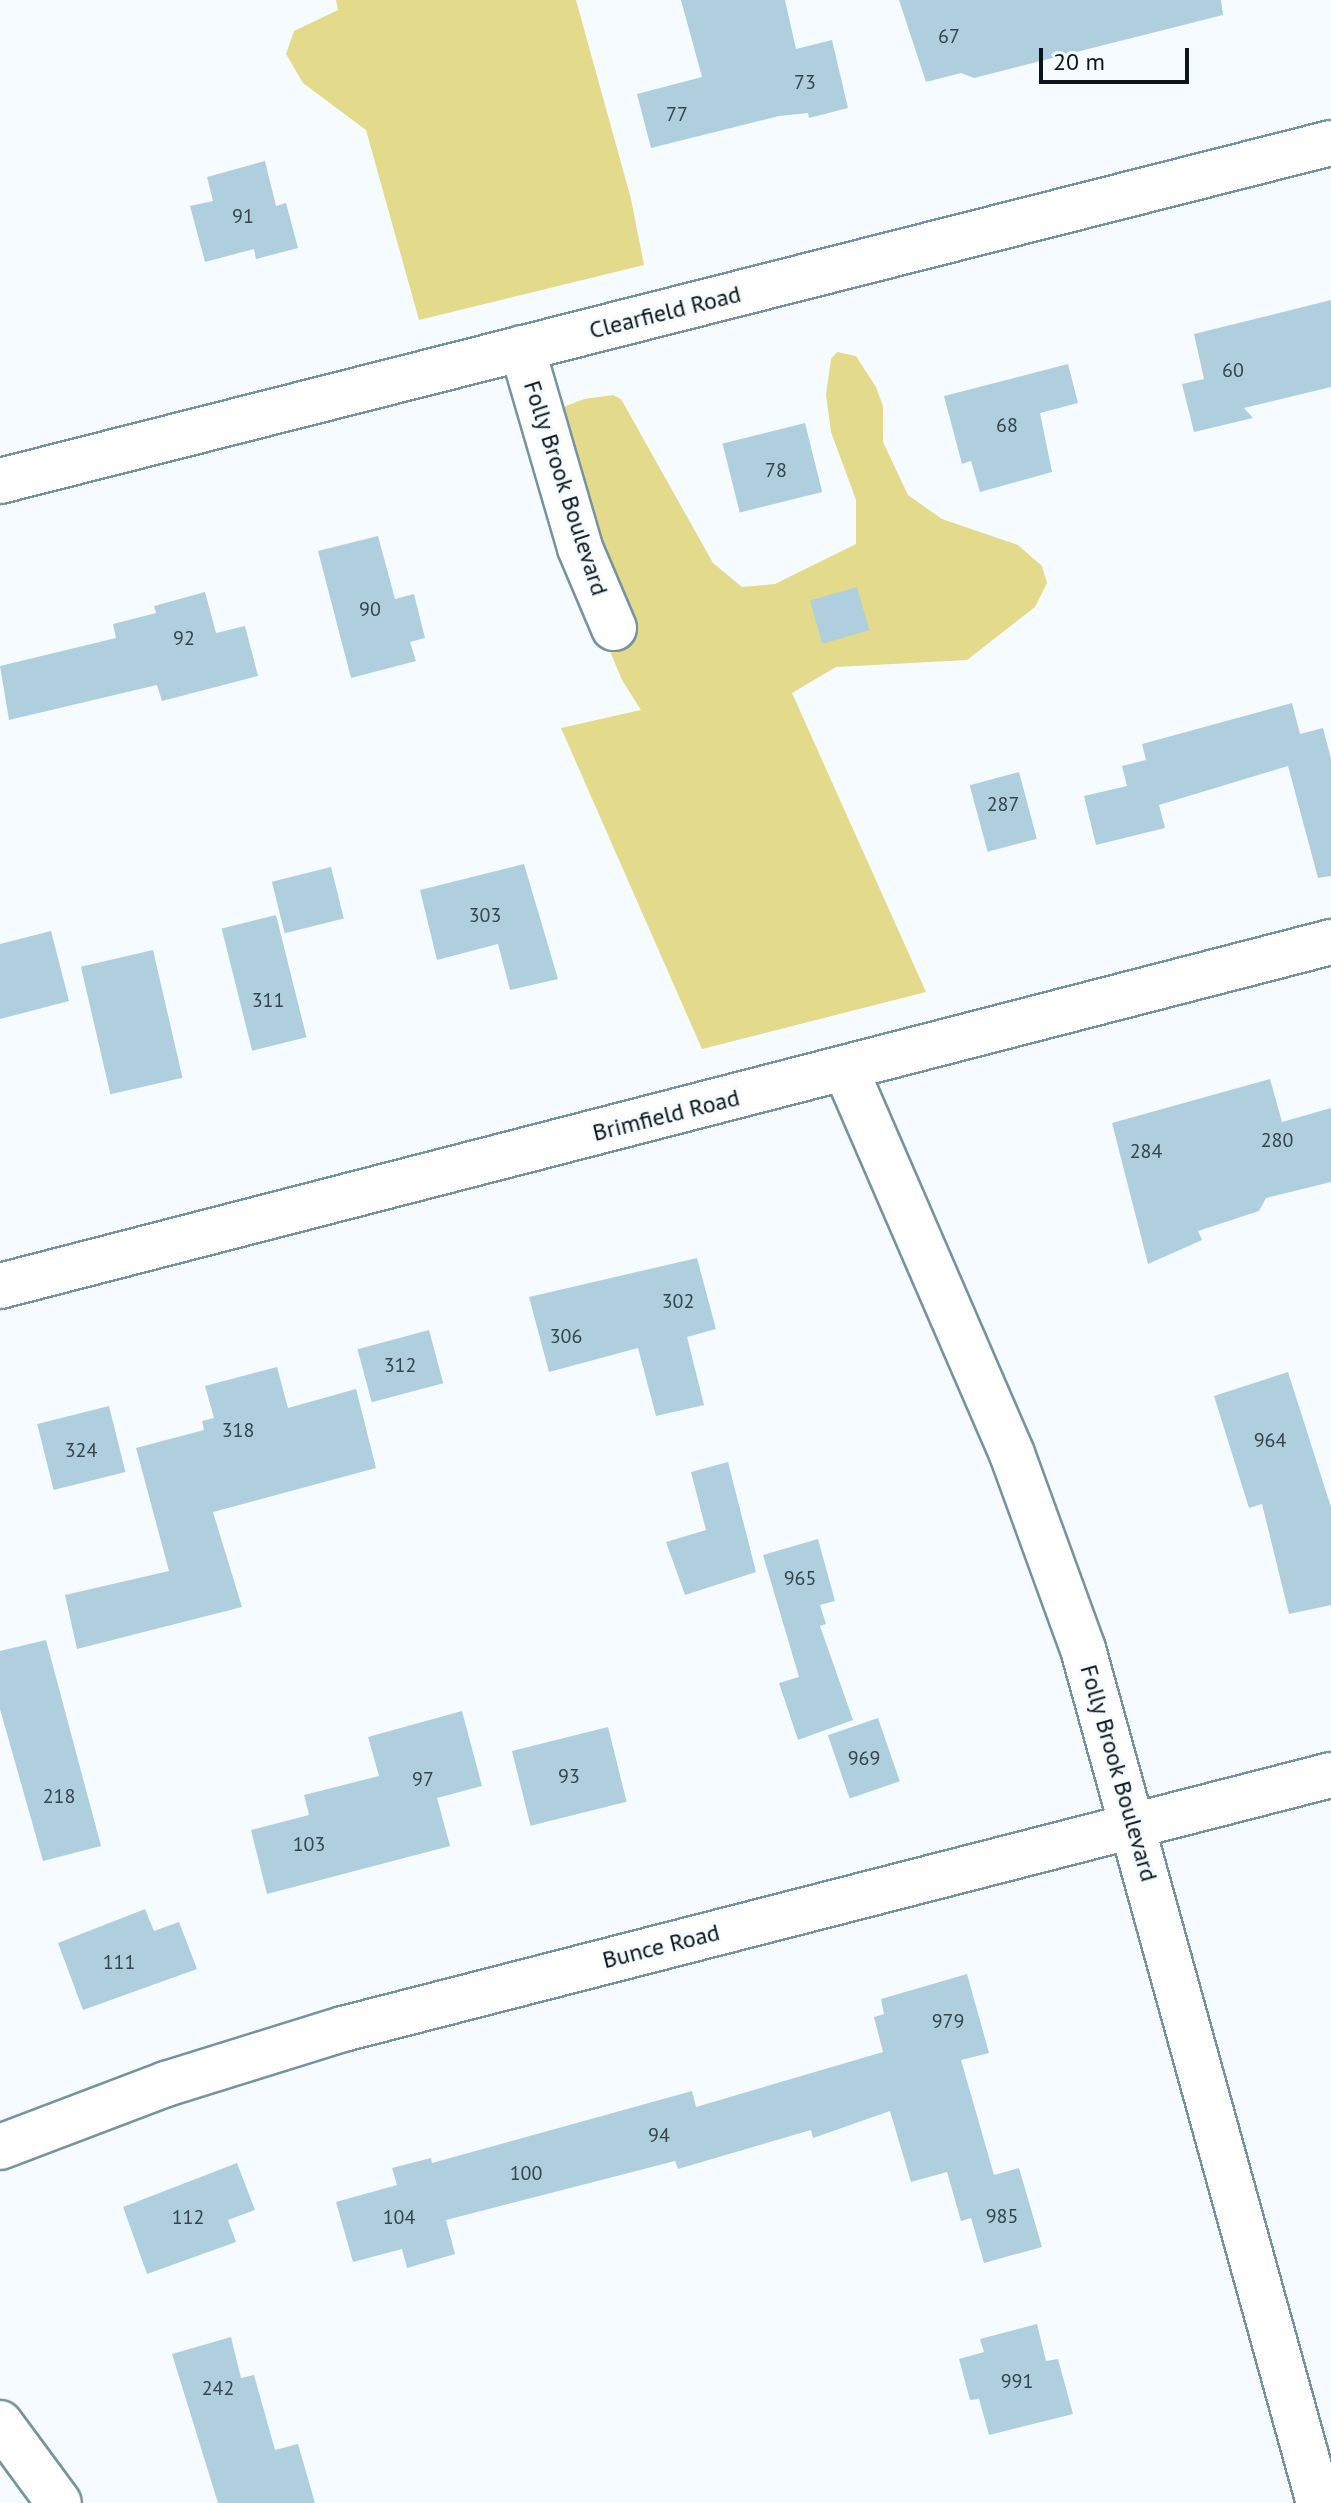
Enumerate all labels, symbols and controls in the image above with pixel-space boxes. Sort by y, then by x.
house number: 67 [938,24,960,48]
scale bar [1043,32,1193,82]
text: 20 m [1053,46,1105,77]
house number: 73 [794,70,816,94]
house number: 77 [666,102,688,126]
house number: 91 [232,204,254,228]
street label: Clearfield Road [586,279,744,345]
house number: 60 [1222,358,1244,382]
street label: Folly Brook Boulevard [517,376,615,600]
house number: 68 [996,413,1018,437]
house number: 78 [765,458,787,482]
house number: 90 [359,597,381,621]
house number: 92 [173,626,195,650]
house number: 287 [987,792,1019,816]
house number: 303 [469,903,501,927]
house number: 311 [252,988,284,1012]
street label: Brimfield Road [590,1083,742,1147]
house number: 280 [1261,1128,1293,1152]
house number: 284 [1130,1139,1162,1163]
house number: 302 [662,1289,694,1313]
house number: 306 [550,1324,582,1348]
house number: 312 [384,1353,416,1377]
house number: 318 [222,1418,254,1442]
house number: 964 [1254,1428,1286,1452]
house number: 324 [65,1438,97,1462]
house number: 965 [784,1566,816,1590]
street label: Folly Brook Boulevard [1074,1661,1164,1885]
house number: 969 [848,1746,880,1770]
house number: 93 [558,1764,580,1788]
house number: 97 [412,1767,434,1791]
house number: 218 [43,1784,75,1808]
house number: 103 [293,1832,325,1856]
street label: Bunce Road [599,1918,723,1974]
house number: 111 [103,1950,135,1974]
house number: 979 [932,2009,964,2033]
house number: 94 [648,2123,670,2147]
house number: 100 [510,2161,542,2185]
house number: 985 [986,2204,1018,2228]
house number: 112 [172,2205,204,2229]
house number: 104 [383,2205,415,2229]
house number: 991 [1001,2369,1033,2393]
house number: 242 [202,2376,234,2400]

